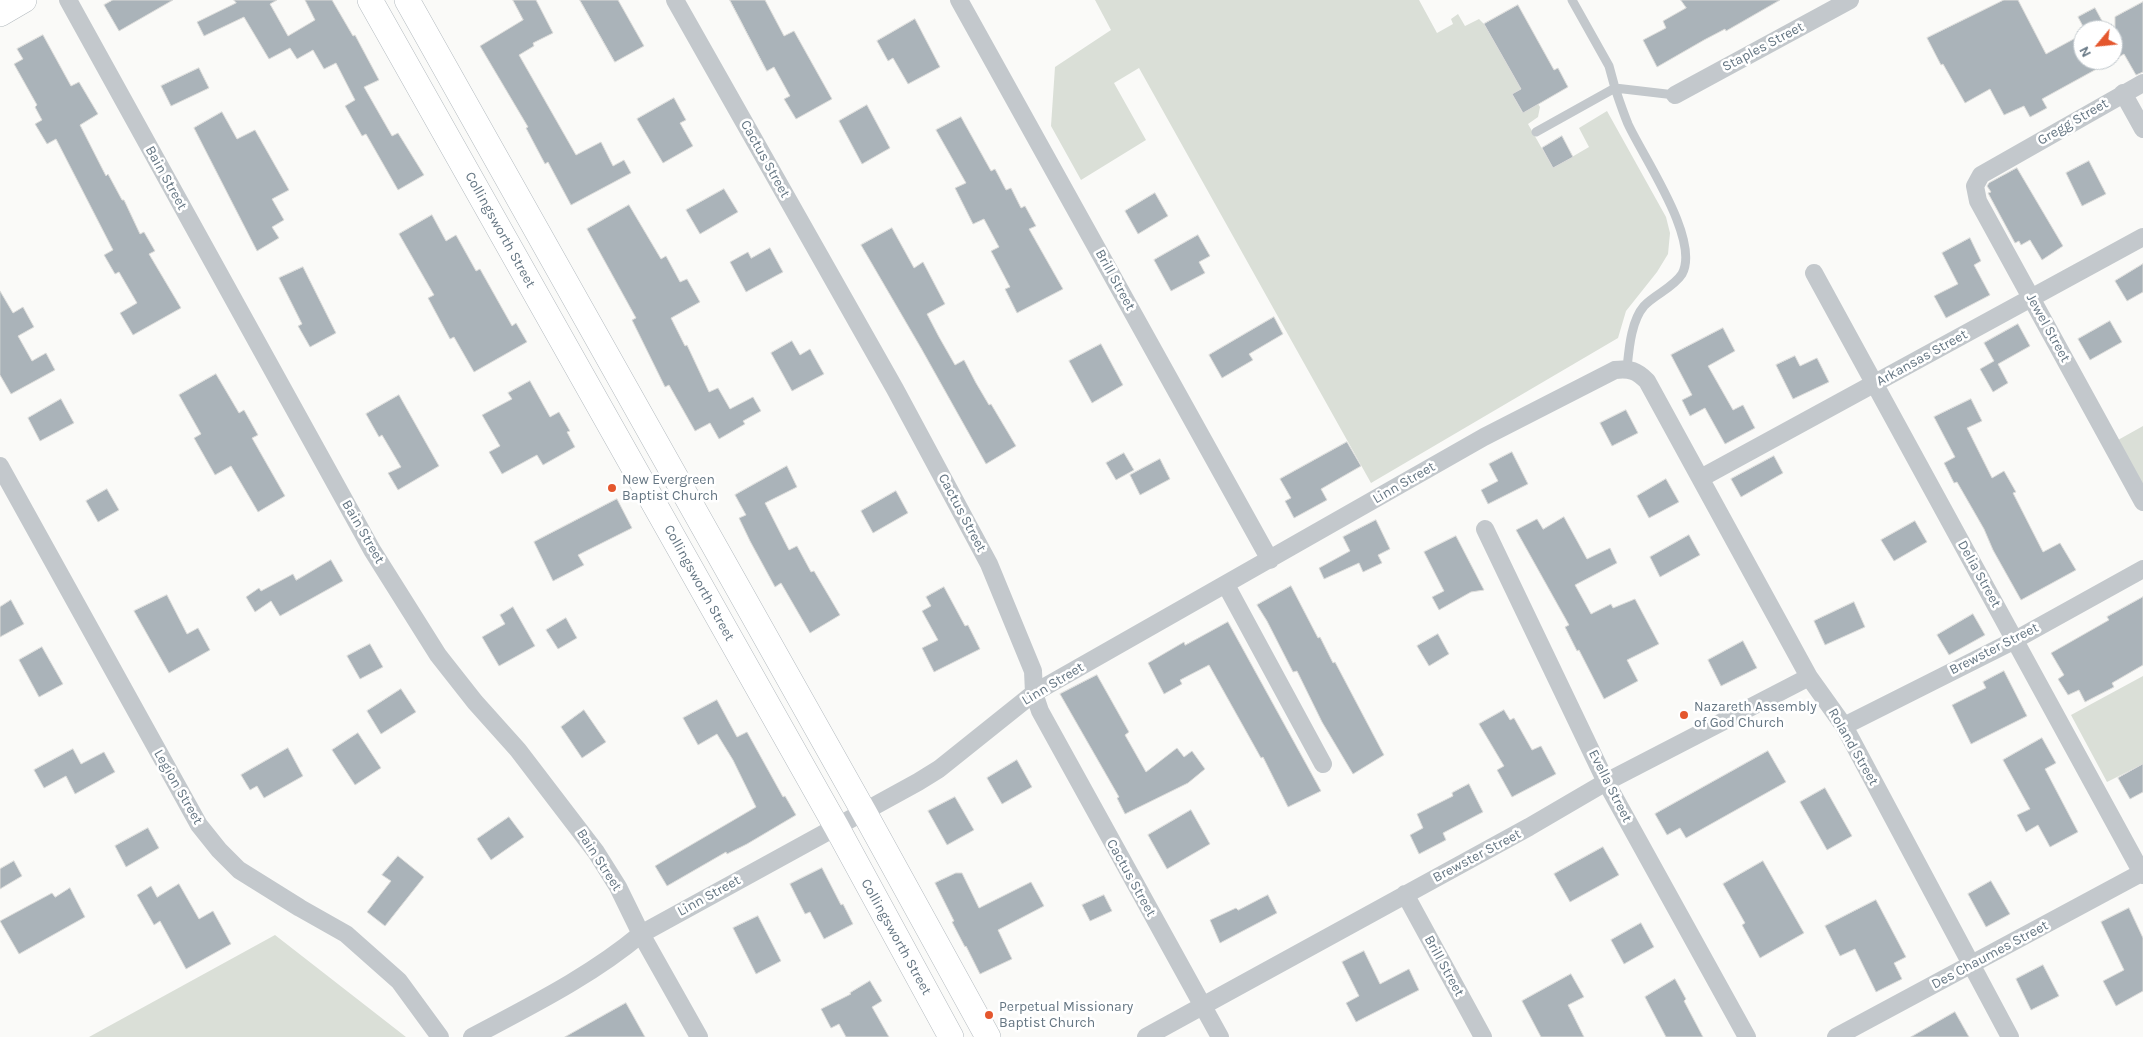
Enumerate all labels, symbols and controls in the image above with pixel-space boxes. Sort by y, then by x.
street label: Staples Street [1719,18,1807,76]
north arrow [2073,20,2123,70]
text: N [2075,43,2095,60]
street label: Gregg Street [2035,95,2111,149]
street label: Cactus Street [737,117,793,201]
street label: Bain Street [141,143,191,213]
street label: Collingsworth Street [461,169,539,291]
street label: Brill Street [1091,246,1139,314]
street label: Jewel Street [2022,291,2074,365]
street label: Arkansas Street [1874,326,1970,390]
street label: Linn Street [1370,458,1438,508]
street label: Cactus Street [934,471,990,555]
place label: New Evergreen Baptist Church [622,472,718,504]
marker: New Evergreen Baptist Church [606,482,618,494]
street label: Bain Street [338,497,388,567]
street label: Collingsworth Street [660,522,738,644]
street label: Delia Street [1954,538,2004,610]
street label: Brewster Street [1947,619,2041,679]
street label: Linn Street [1019,659,1087,709]
place label: Nazareth Assembly of God Church [1694,699,1817,732]
street label: Roland Street [1824,705,1882,789]
marker: Nazareth Assembly of God Church [1678,709,1690,721]
street label: Legion Street [150,747,206,827]
street label: Evella Street [1584,747,1636,825]
street label: Bain Street [573,826,625,894]
street label: Brewster Street [1430,826,1524,886]
street label: Cactus Street [1103,836,1159,920]
street label: Linn Street [675,872,743,920]
street label: Collingsworth Street [857,876,935,998]
street label: Des Chaumes Street [1929,917,2051,993]
street label: Brill Street [1420,932,1468,1000]
place label: Perpetual Missionary Baptist Church [999,999,1133,1032]
marker: Perpetual Missionary Baptist Church [983,1009,995,1021]

